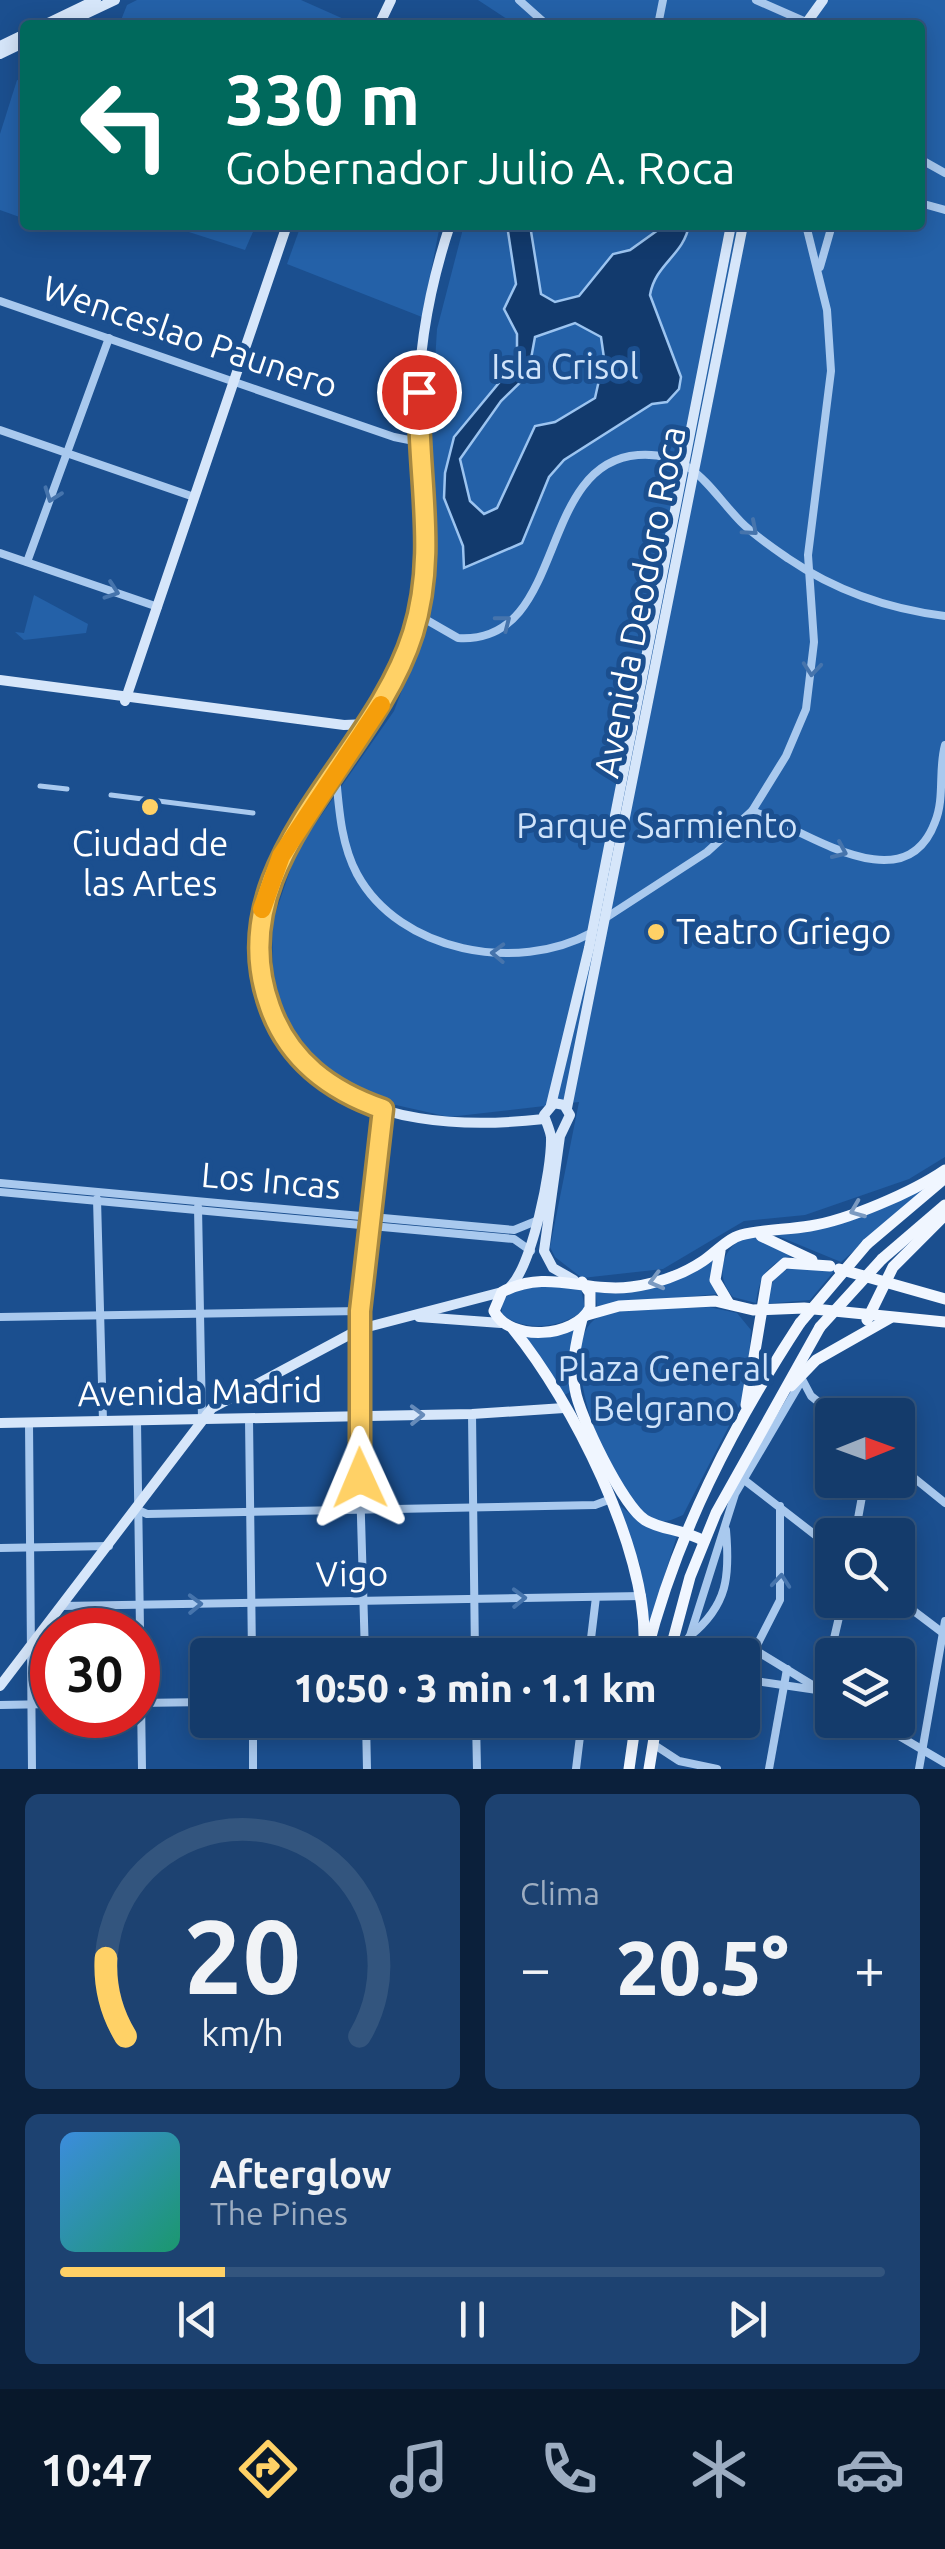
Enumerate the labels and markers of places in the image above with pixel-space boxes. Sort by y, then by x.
pin [377,350,462,435]
marker: Ciudad de las Artes [139,796,161,818]
place label: Ciudad de las Artes [72,823,228,903]
place label: Teatro Griego [676,911,891,951]
marker: Teatro Griego [645,921,667,943]

